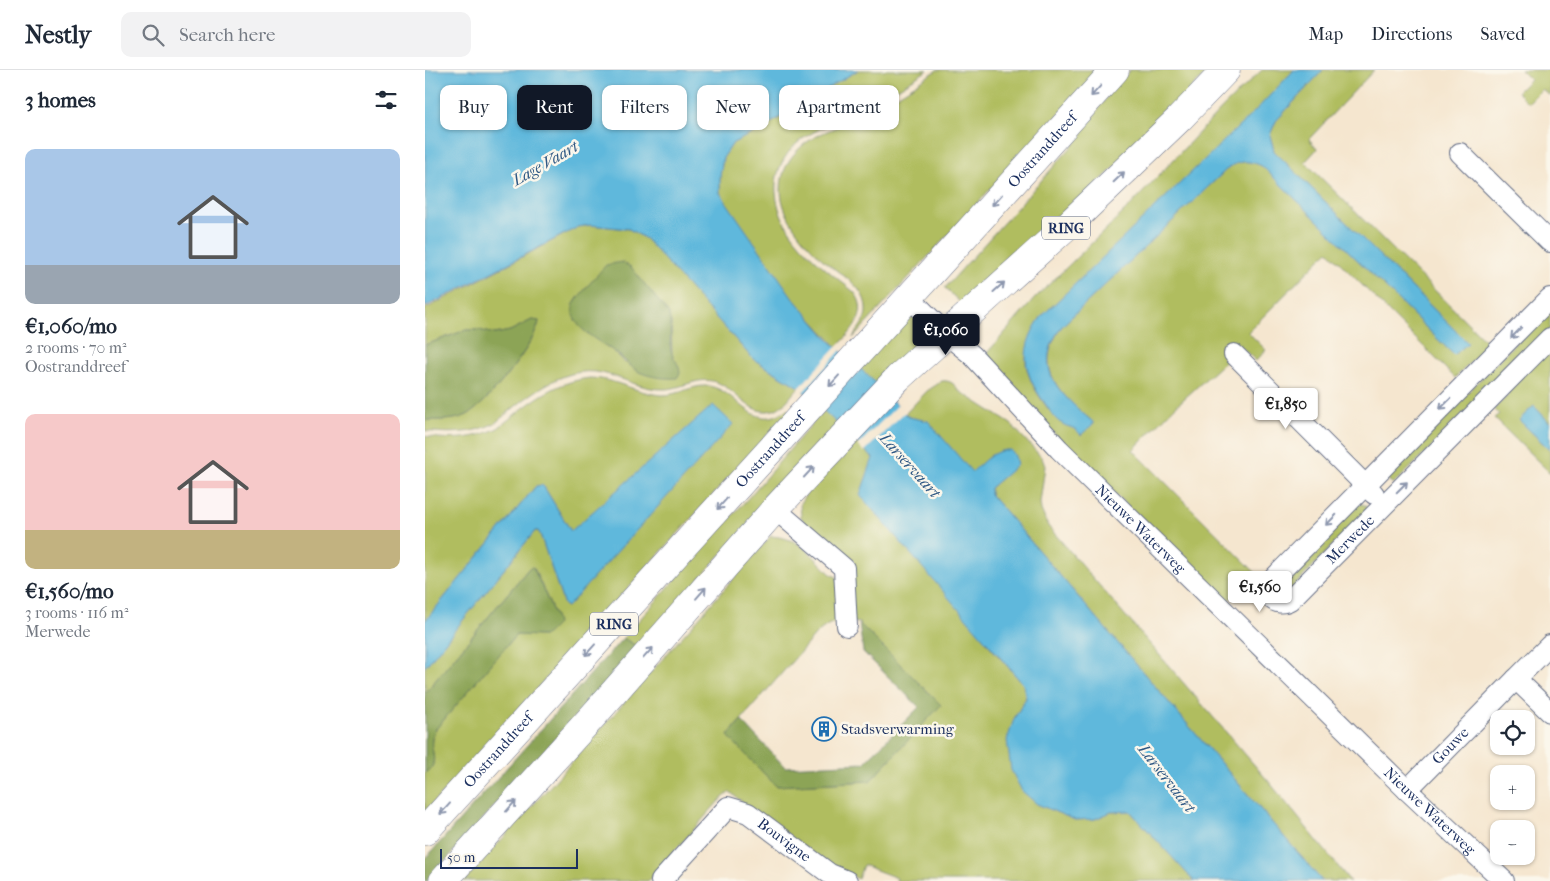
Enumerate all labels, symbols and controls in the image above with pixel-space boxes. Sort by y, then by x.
search box [121,12,471,57]
text: Nestly [25,21,91,49]
icon: search [139,21,167,49]
text: Search here [179,24,275,46]
text: Map [1309,24,1343,45]
text: Directions [1371,24,1452,45]
text: Saved [1480,24,1525,45]
one-way arrow [1090,84,1102,97]
chip: Buy [440,85,507,130]
chip: Rent [517,85,592,130]
chip: Filters [602,85,687,130]
chip: New [697,85,769,130]
chip: Apartment [779,85,899,130]
icon: filters [372,86,400,114]
text: 3 homes [25,88,96,112]
street label: Oostranddreef [1004,107,1083,191]
water label: Lage Vaart [508,136,582,190]
one-way arrow [1113,170,1125,183]
icon: home [168,182,258,272]
one-way arrow [991,193,1003,206]
road number: RING [1042,216,1090,240]
one-way arrow [993,281,1006,292]
text: €1,060/mo [25,314,117,338]
pin: €1,060 [905,314,987,356]
text: €1,060 [924,320,968,339]
one-way arrow [1510,326,1522,339]
text: 2 rooms · 70 m² [25,338,127,357]
text: Oostranddreef [25,357,126,376]
one-way arrow [828,375,839,388]
pin: €1,850 [1245,388,1327,430]
text: €1,850 [1265,394,1307,413]
one-way arrow [1439,398,1451,411]
street label: Oostranddreef [732,407,811,491]
water label: Larservaart [875,428,945,502]
icon: home [168,447,258,537]
one-way arrow [803,466,815,478]
street label: Nieuwe Waterweg [1092,481,1190,578]
one-way arrow [1396,481,1408,494]
one-way arrow [716,497,728,510]
street label: Merwede [1322,511,1378,568]
one-way arrow [1325,514,1337,526]
pin: €1,560 [1219,570,1301,613]
text: €1,560 [1239,577,1281,596]
text: €1,560/mo [25,579,114,603]
one-way arrow [695,587,707,600]
text: 3 rooms · 116 m² [25,603,128,622]
road number: RING [590,612,638,636]
text: Merwede [25,622,90,641]
one-way arrow [584,644,596,656]
one-way arrow [642,647,654,660]
street label: Oostranddreef [460,707,539,791]
map controls [1490,710,1535,865]
button: locate [1490,710,1535,755]
building icon: Stadsverwarming [811,716,837,742]
place label: Stadsverwarming [841,720,955,738]
street label: Gouwe [1428,723,1473,768]
water label: Larservaart [1134,739,1200,817]
street label: Nieuwe Waterweg [1380,764,1480,859]
button: + [1490,765,1535,810]
one-way arrow [505,800,516,813]
one-way arrow [439,803,451,816]
street label: Bouvigne [754,814,815,866]
button: − [1490,820,1535,865]
scale bar [440,846,577,869]
text: 50 m [447,849,475,866]

